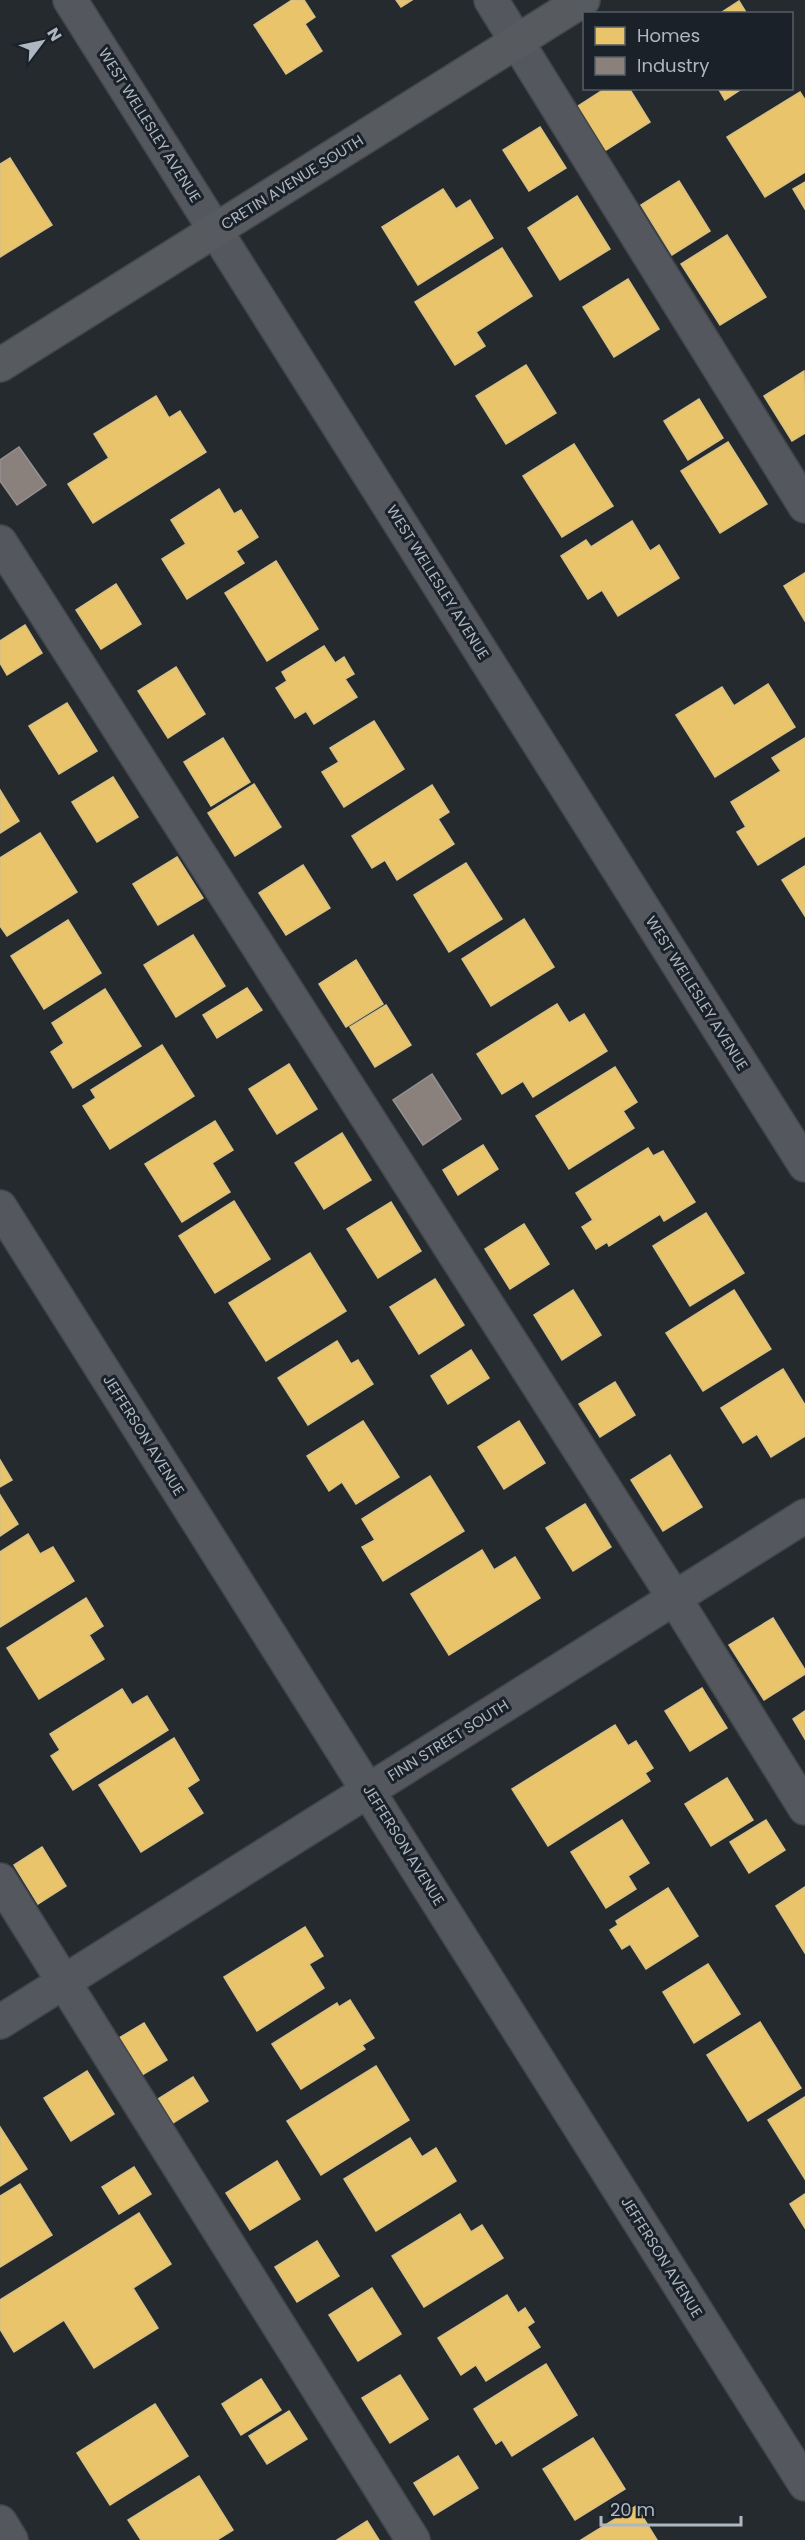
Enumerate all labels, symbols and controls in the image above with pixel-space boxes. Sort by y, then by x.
north arrow [12,12,72,72]
legend [583,12,793,90]
text: N [41,23,67,46]
text: Homes [637,23,700,48]
street label: WEST WELLESLEY AVENUE [94,44,206,206]
text: Industry [637,53,709,78]
street label: CRETIN AVENUE SOUTH [217,130,367,234]
street label: WEST WELLESLEY AVENUE [382,501,494,663]
street label: WEST WELLESLEY AVENUE [641,912,753,1074]
street label: JEFFERSON AVENUE [98,1370,190,1500]
street label: FINN STREET SOUTH [383,1694,513,1786]
street label: JEFFERSON AVENUE [358,1780,450,1910]
street label: JEFFERSON AVENUE [616,2192,708,2322]
scale bar [601,2489,740,2527]
text: 20 m [610,2497,655,2522]

